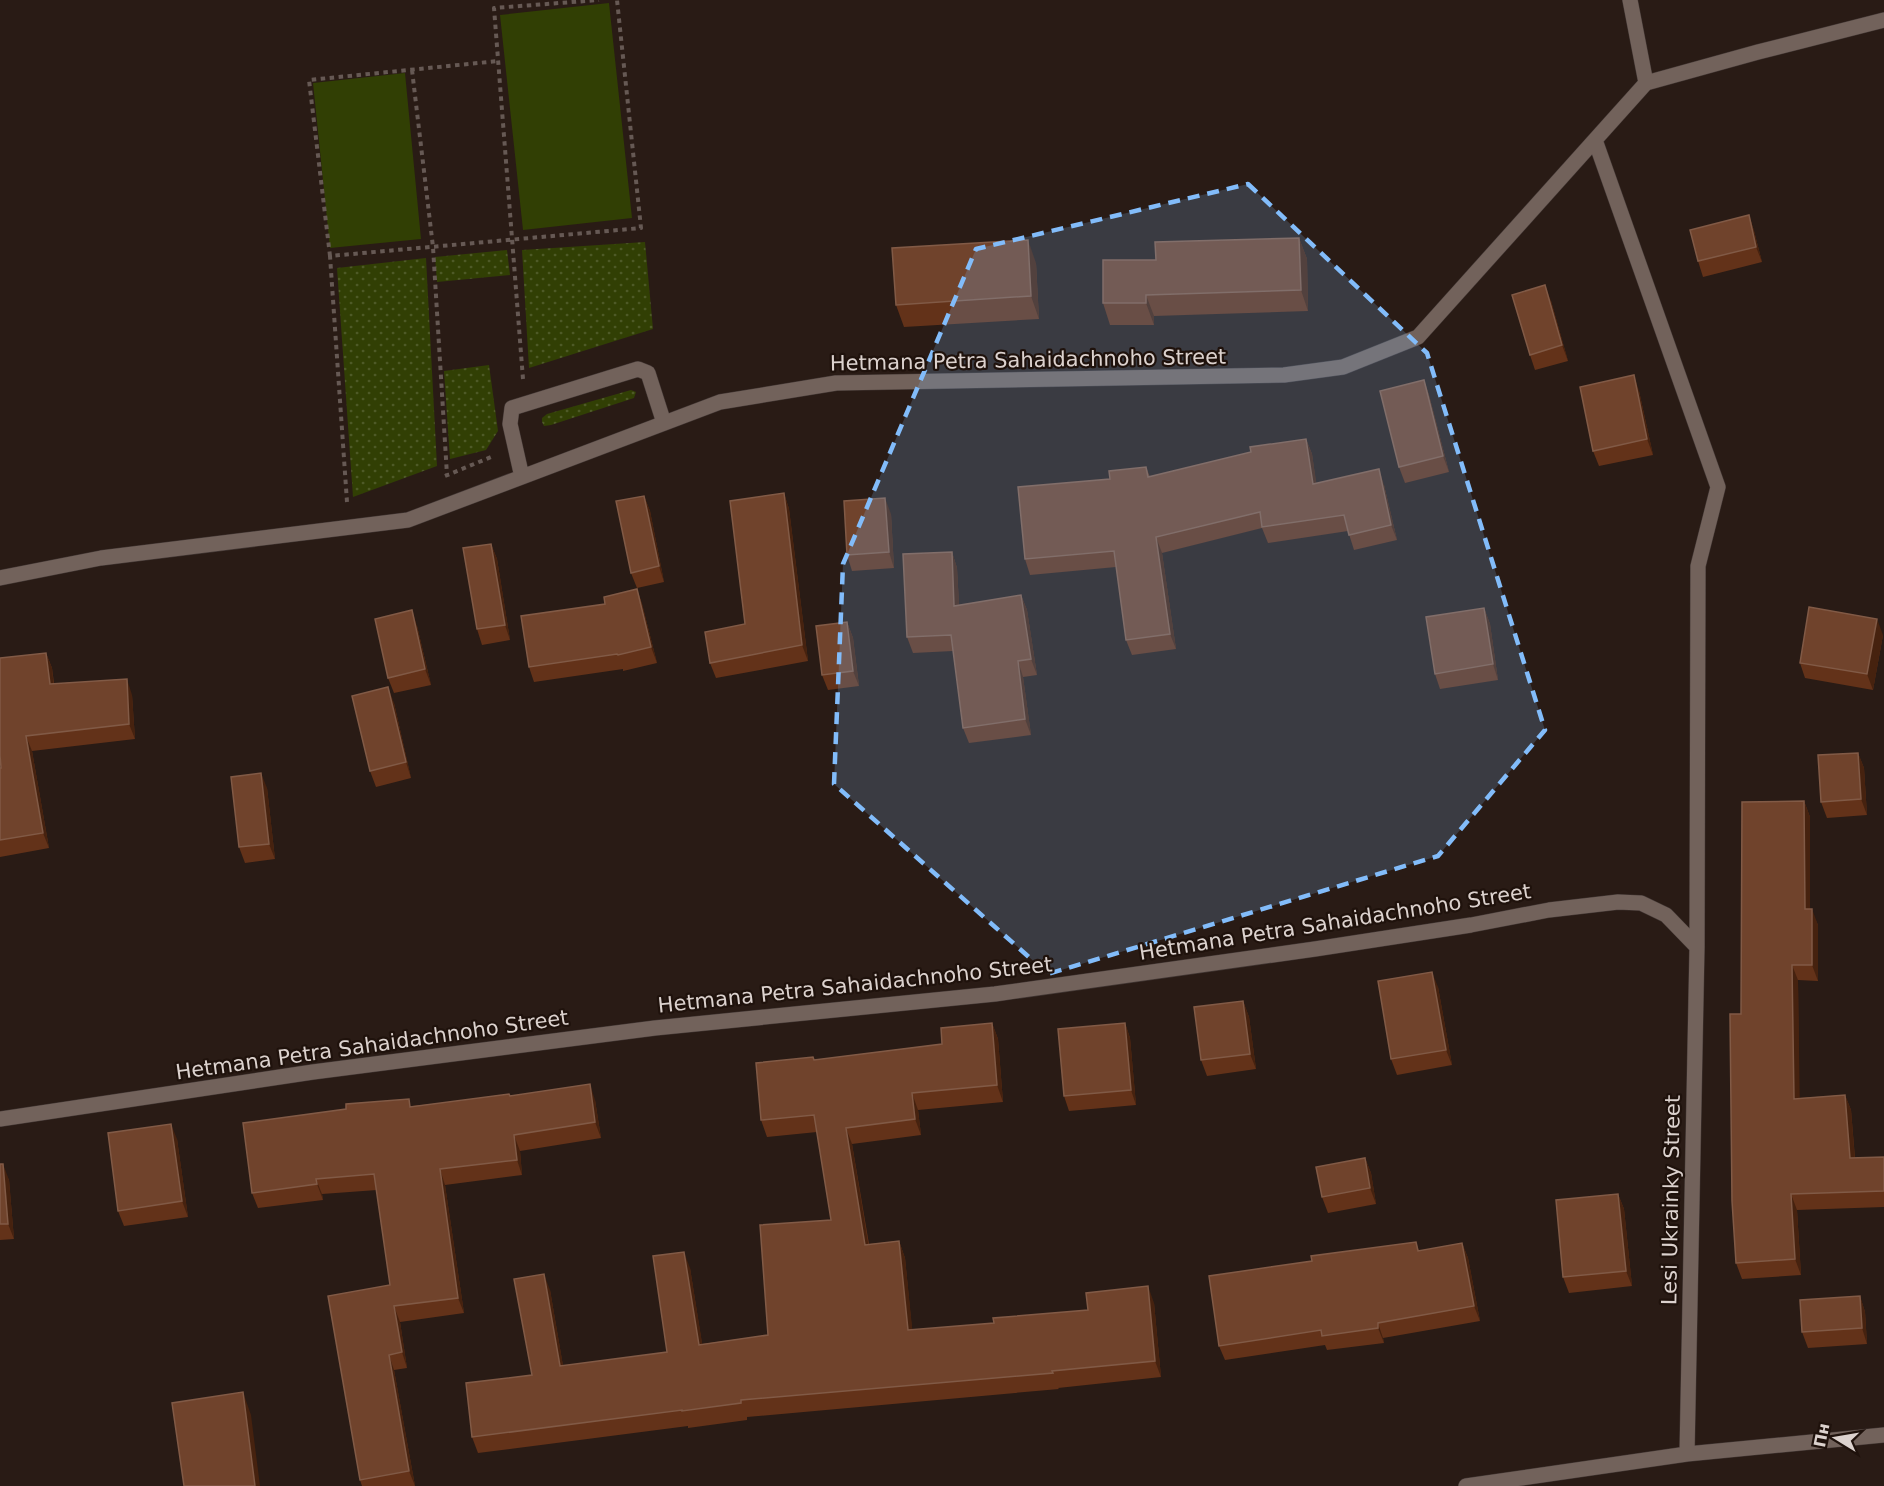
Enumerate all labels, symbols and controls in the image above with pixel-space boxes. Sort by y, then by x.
street label: Hetmana Petra Sahaidachnoho Street [830,345,1226,375]
street label: Hetmana Petra Sahaidachnoho Street [1137,879,1533,965]
street label: Hetmana Petra Sahaidachnoho Street [657,952,1053,1018]
street label: Hetmana Petra Sahaidachnoho Street [174,1006,570,1084]
street label: Lesi Ukrainky Street [1657,1095,1685,1305]
north arrow [1806,1408,1866,1468]
text: Пн [1810,1421,1833,1449]

